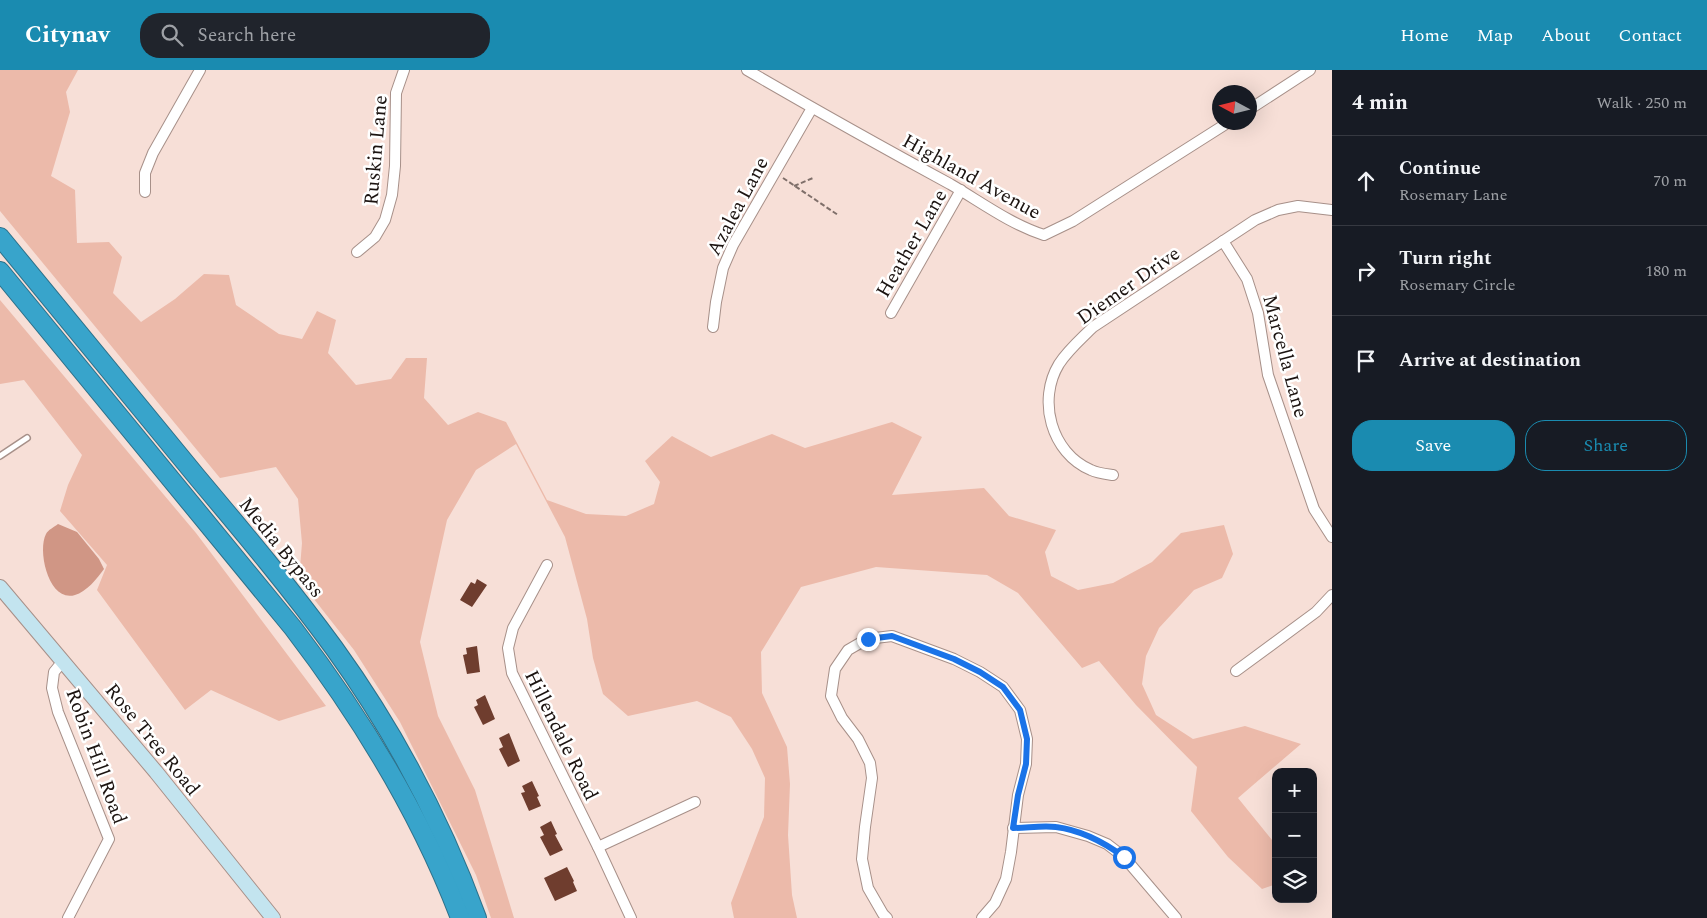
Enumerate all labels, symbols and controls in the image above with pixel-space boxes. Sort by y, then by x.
search box [140,13,490,58]
text: Citynav [25,17,110,53]
icon: search [158,21,186,49]
text: Search here [198,21,296,50]
text: Home [1400,22,1449,49]
text: Map [1477,22,1513,49]
text: About [1541,22,1591,49]
text: Contact [1619,22,1682,49]
north arrow [1212,85,1257,130]
text: 4 min [1352,87,1408,119]
text: Walk · 250 m [1596,91,1687,115]
street label: Ruskin Lane [356,94,396,206]
street label: Highland Avenue [897,126,1046,227]
street label: Azalea Lane [699,152,777,261]
text: Continue [1399,154,1481,183]
icon: ahead [1352,167,1380,195]
text: 70 m [1653,169,1687,193]
text: Rosemary Lane [1399,183,1507,207]
street label: Heather Lane [869,184,955,303]
street label: Diemer Drive [1071,239,1186,333]
text: Turn right [1399,244,1492,273]
icon: right [1352,257,1380,285]
text: 180 m [1645,259,1687,283]
text: Rosemary Circle [1399,273,1516,297]
street label: Marcella Lane [1254,291,1316,421]
text: Arrive at destination [1399,346,1581,375]
icon: arrive [1352,347,1380,375]
button: Save [1352,420,1515,471]
button: Share [1525,420,1687,471]
street label: Media Bypass [231,491,331,605]
route end [857,628,880,651]
street label: Hillendale Road [516,665,606,806]
street label: Rose Tree Road [97,677,207,803]
street label: Robin Hill Road [58,684,134,828]
map controls [1272,768,1317,903]
button: + [1272,768,1317,813]
button: − [1272,813,1317,858]
route start [1113,846,1136,869]
button: layers [1272,858,1317,903]

